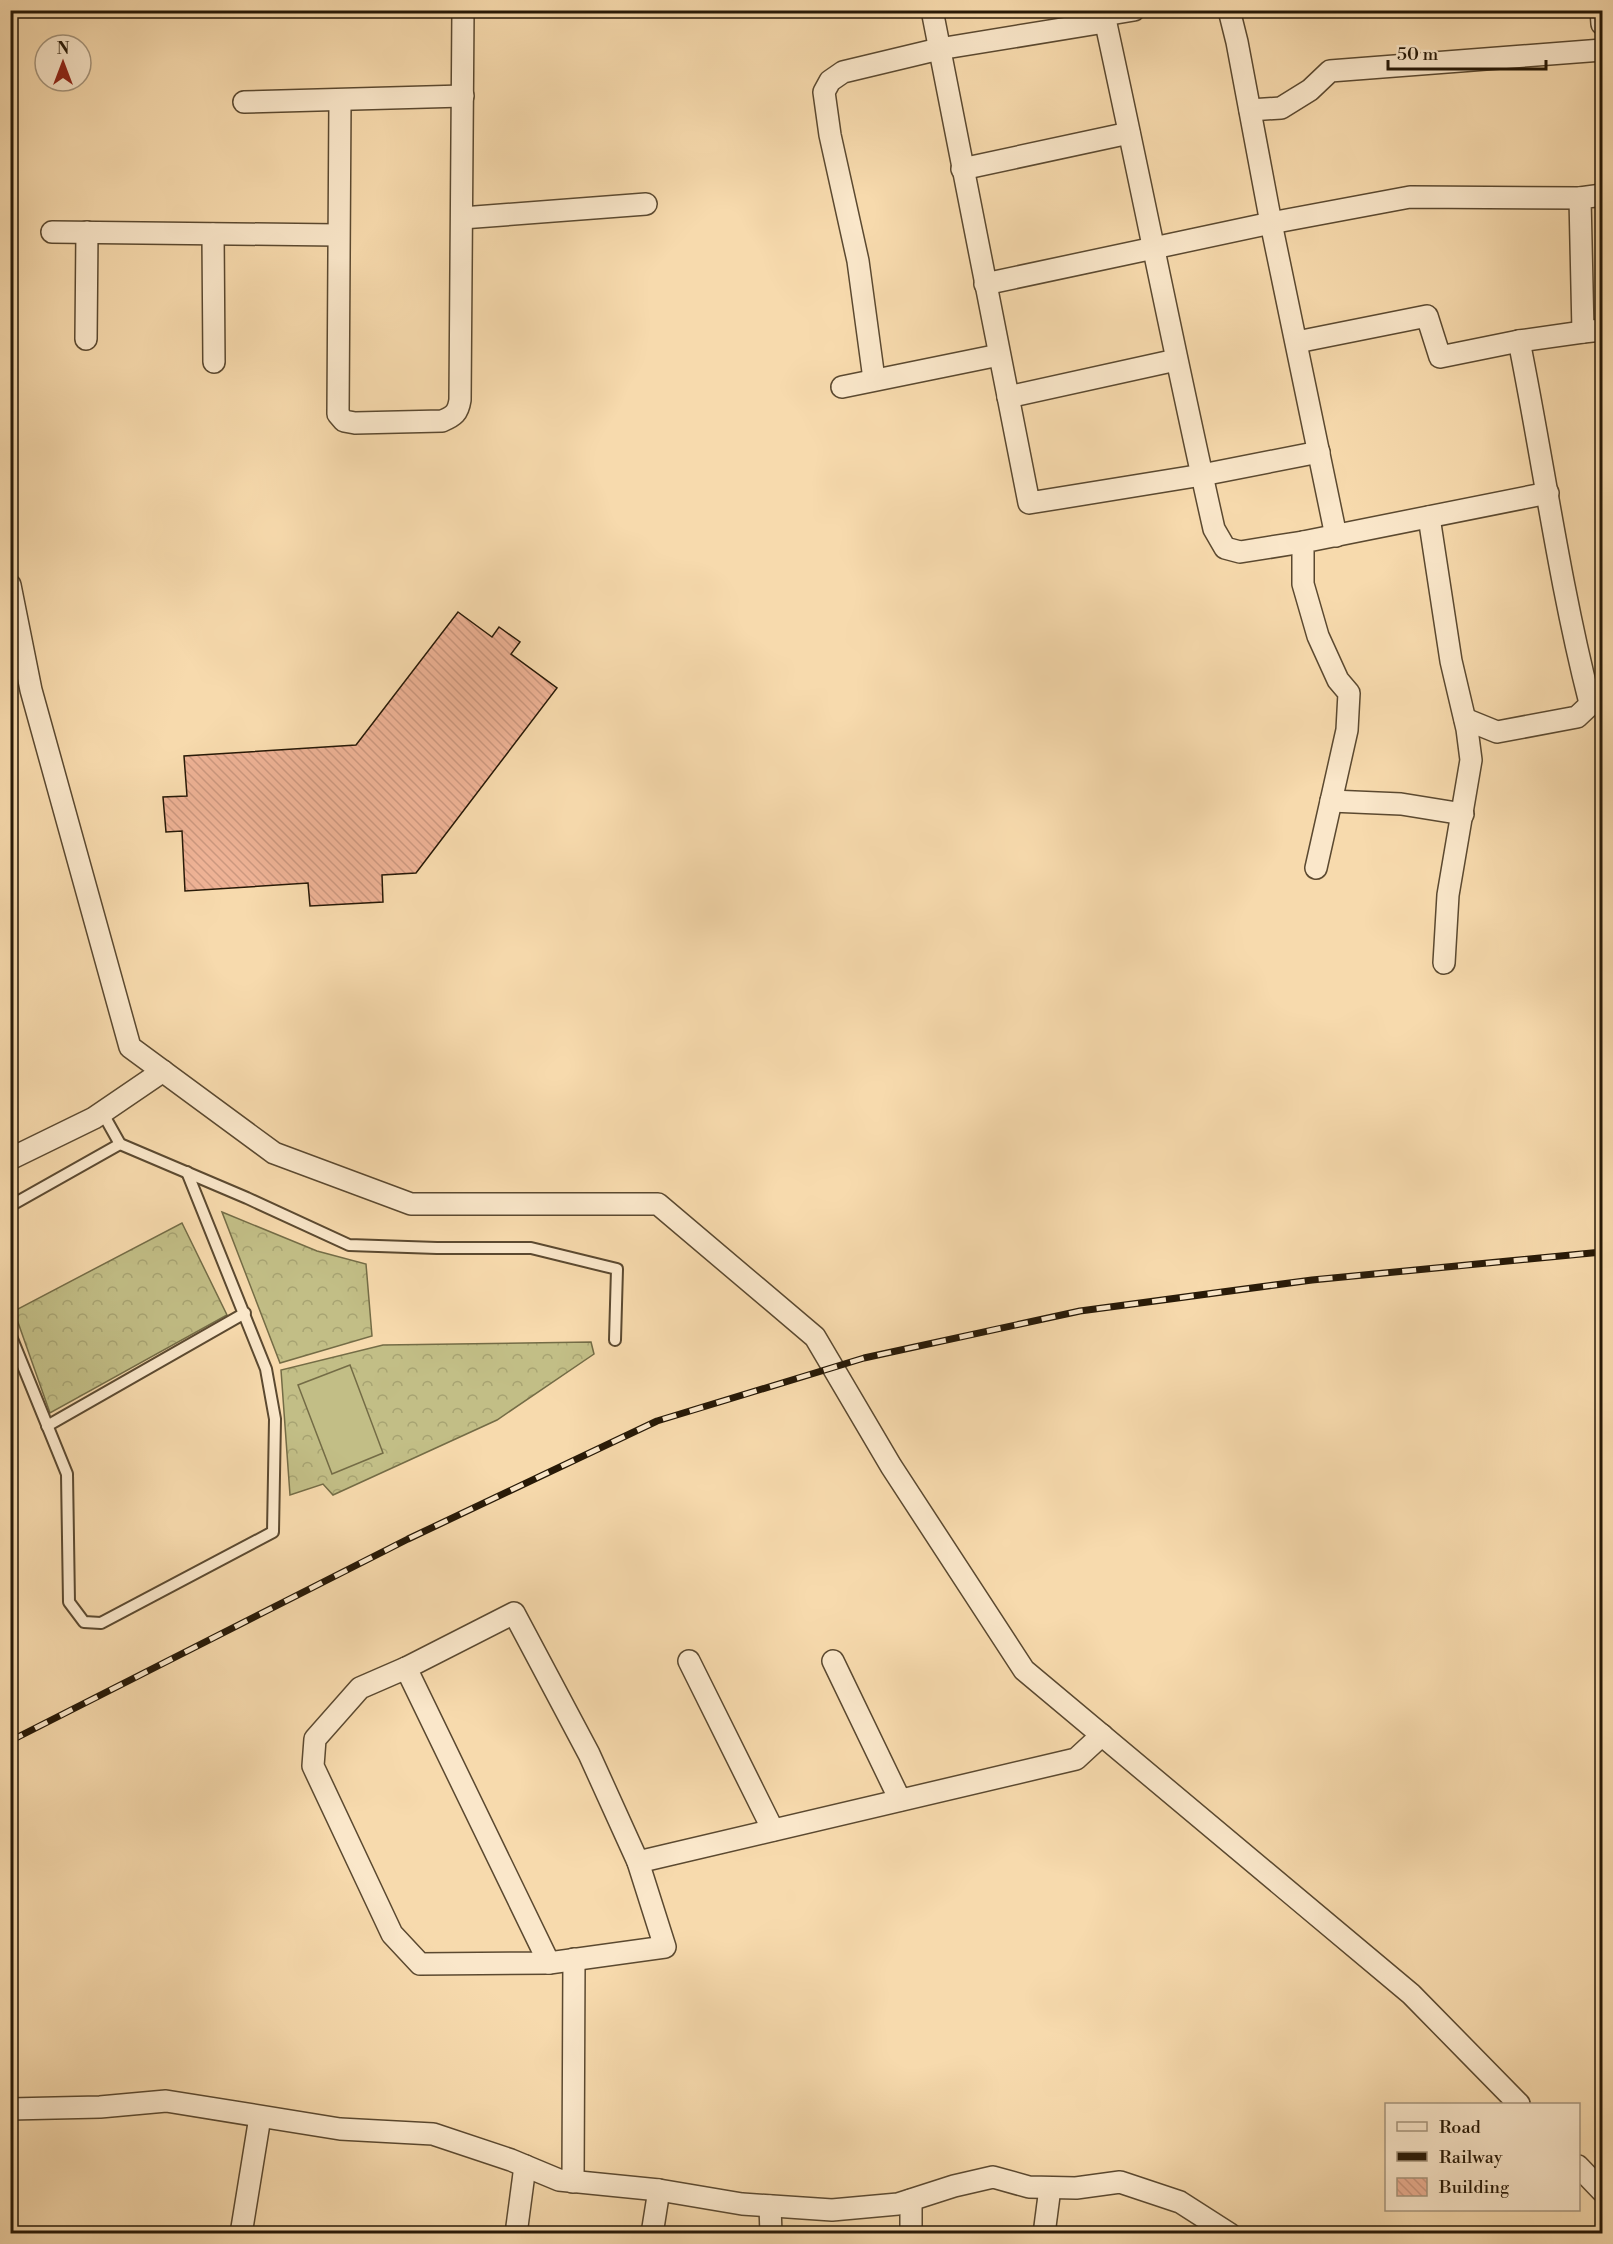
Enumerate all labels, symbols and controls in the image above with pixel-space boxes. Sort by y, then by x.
north arrow [33,33,93,93]
scale bar [1388,33,1546,71]
text: N [57,39,70,59]
text: 50 m [1397,43,1439,66]
legend [1385,2103,1580,2211]
text: Road [1439,2116,1482,2139]
text: Railway [1439,2146,1503,2169]
text: Building [1438,2176,1510,2199]

